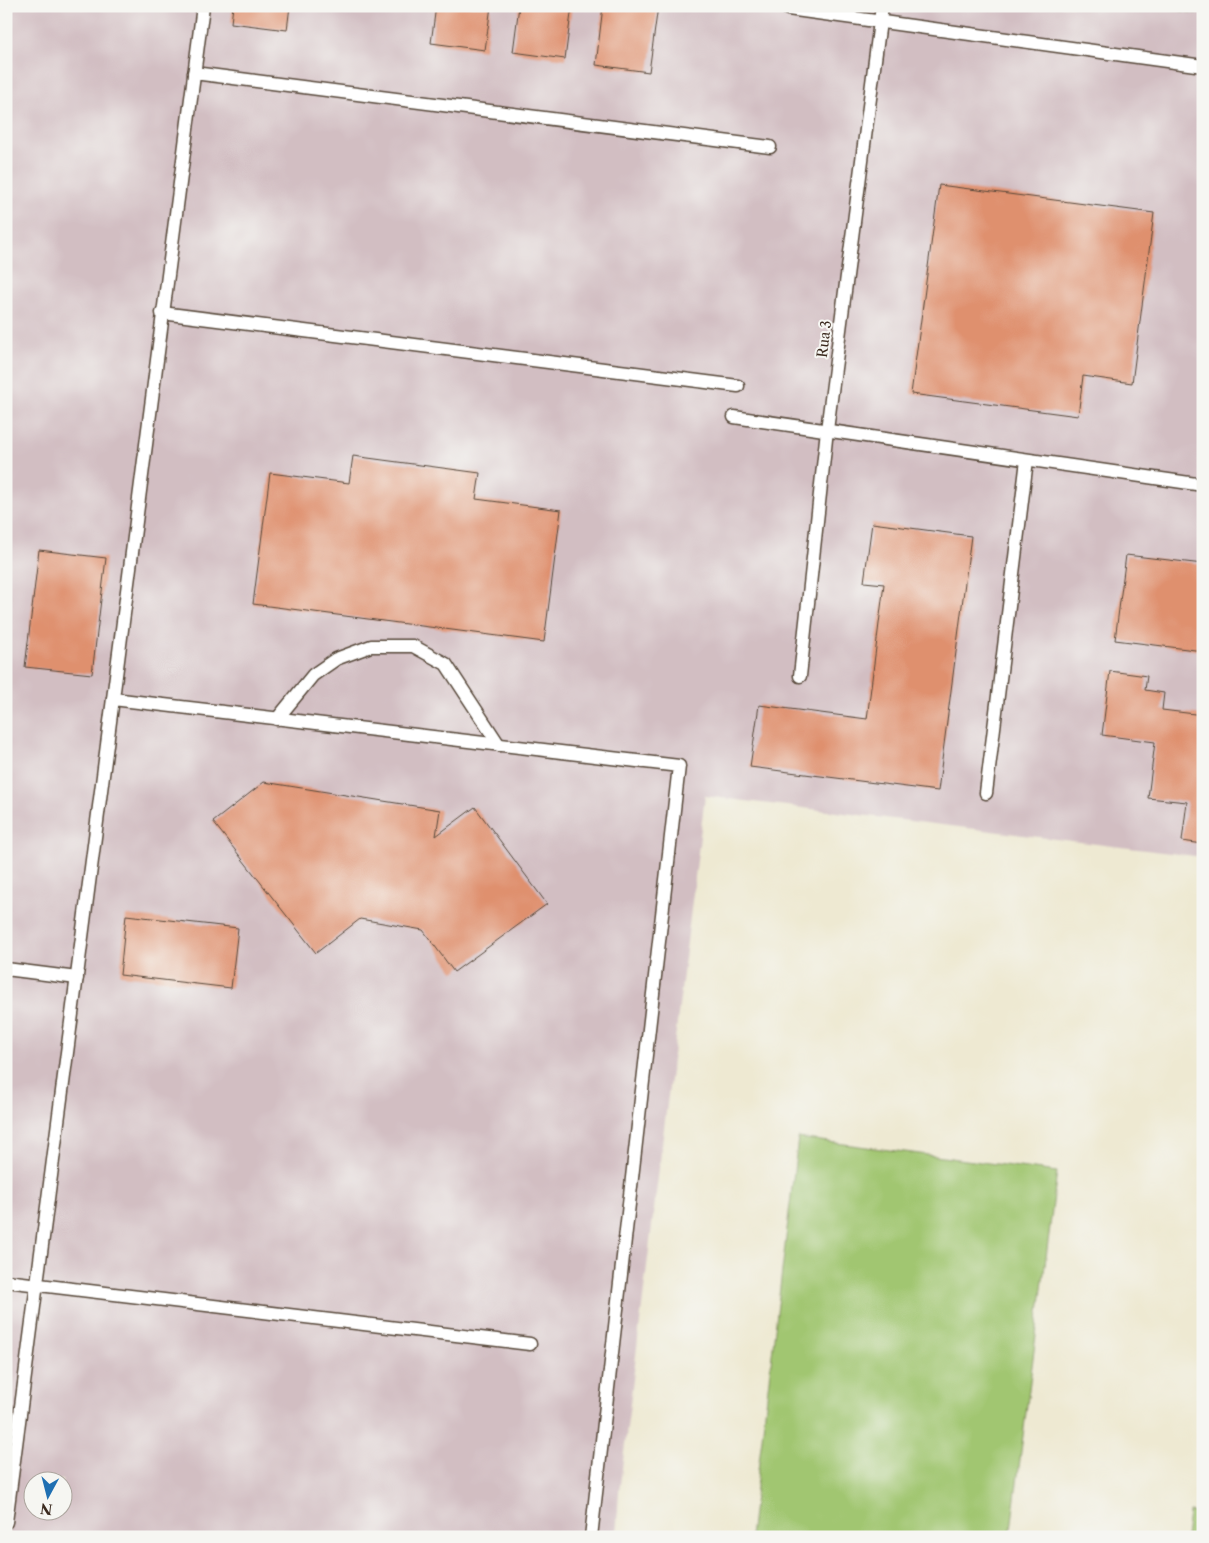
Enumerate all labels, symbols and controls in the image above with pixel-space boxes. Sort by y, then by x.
street label: Rua 3 [813,319,835,359]
north arrow [22,1470,72,1520]
text: N [39,1499,54,1519]

